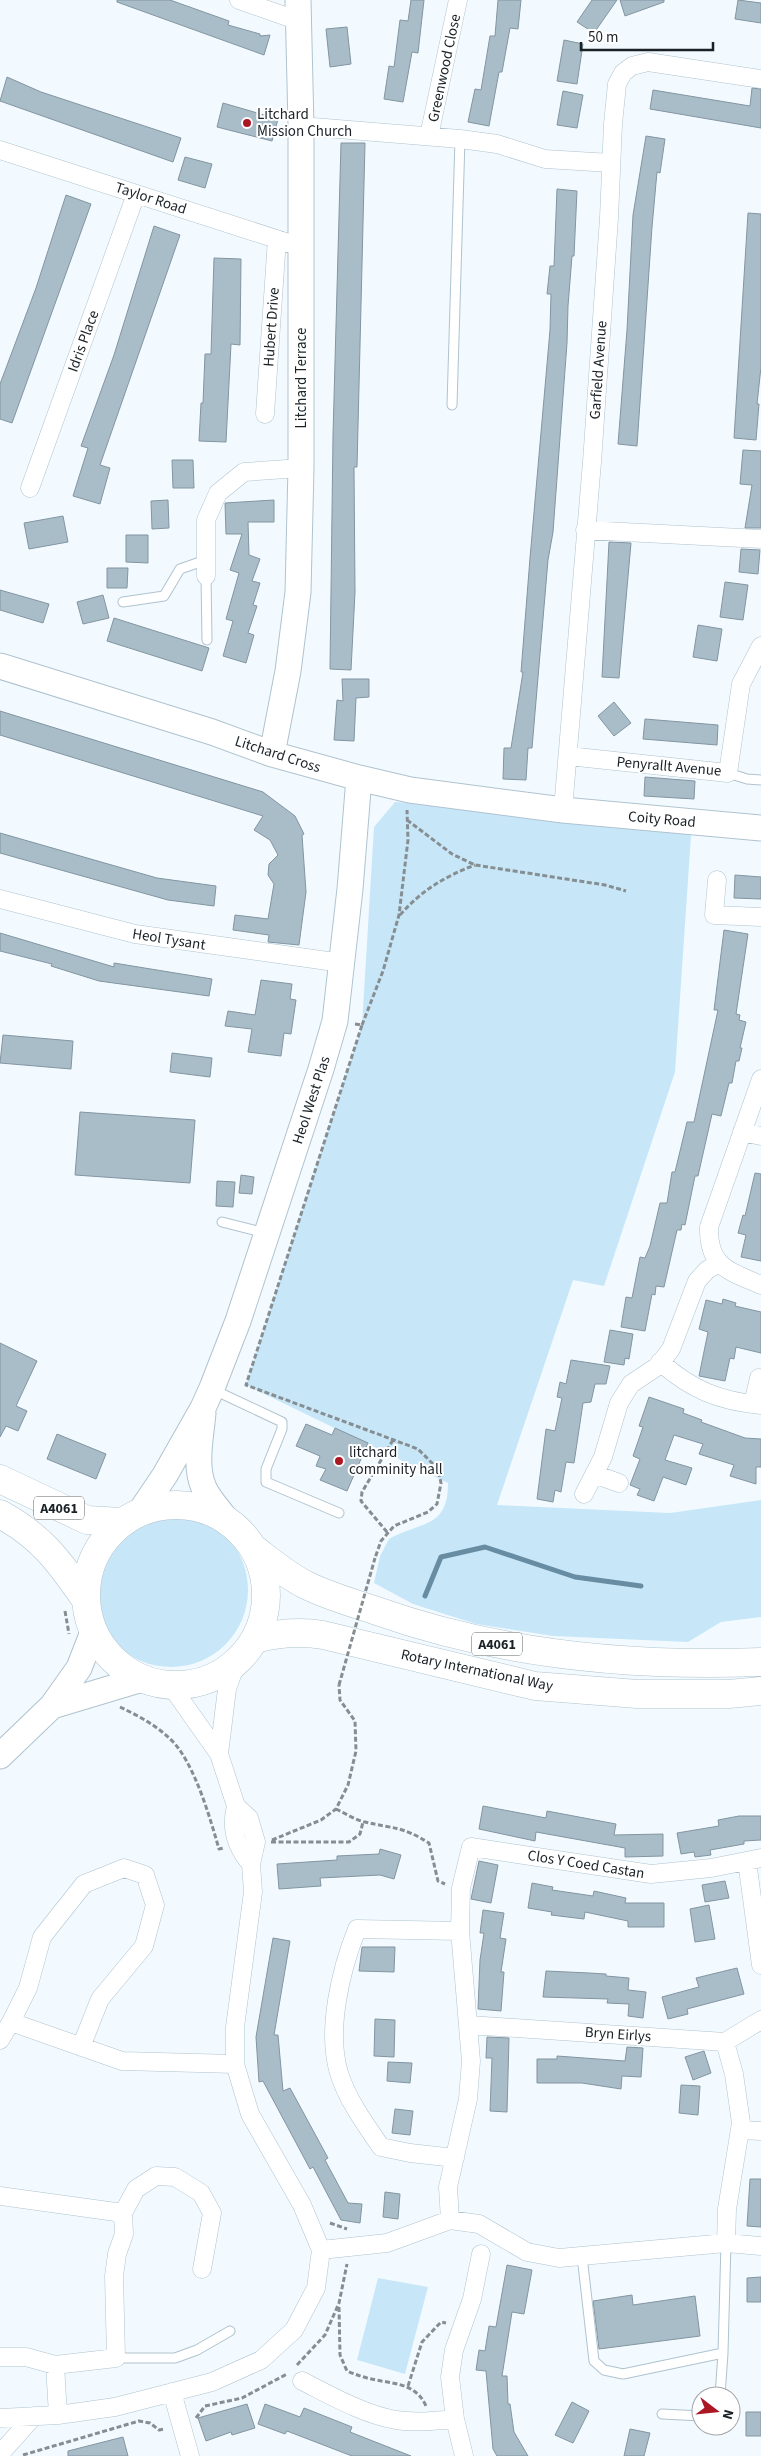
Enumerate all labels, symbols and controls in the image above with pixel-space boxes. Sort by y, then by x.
street label: Greenwood Close [423,12,466,124]
scale bar [581,20,714,52]
text: 50 m [588,27,618,48]
place label: Litchard Mission Church [257,104,352,142]
marker: Litchard Mission Church [241,117,253,129]
street label: Taylor Road [112,177,189,220]
street label: Hubert Drive [258,287,285,367]
street label: Idris Place [63,307,104,375]
street label: Garfield Avenue [585,320,612,420]
street label: Litchard Terrace [291,328,312,428]
street label: Litchard Cross [232,731,323,778]
street label: Penyrallt Avenue [616,751,722,782]
street label: Coity Road [627,806,697,833]
street label: Heol Tysant [131,923,207,956]
street label: Heol West Plas [287,1053,336,1147]
place label: litchard comminity hall [349,1442,443,1480]
marker: litchard comminity hall [333,1455,345,1467]
road number: A4061 [34,1496,84,1520]
road number: A4061 [472,1632,522,1656]
street label: Rotary International Way [399,1644,555,1697]
street label: Clos Y Coed Castan [526,1845,646,1884]
street label: Bryn Eirlys [584,2022,652,2047]
north arrow [691,2386,741,2436]
text: N [717,2407,738,2422]

